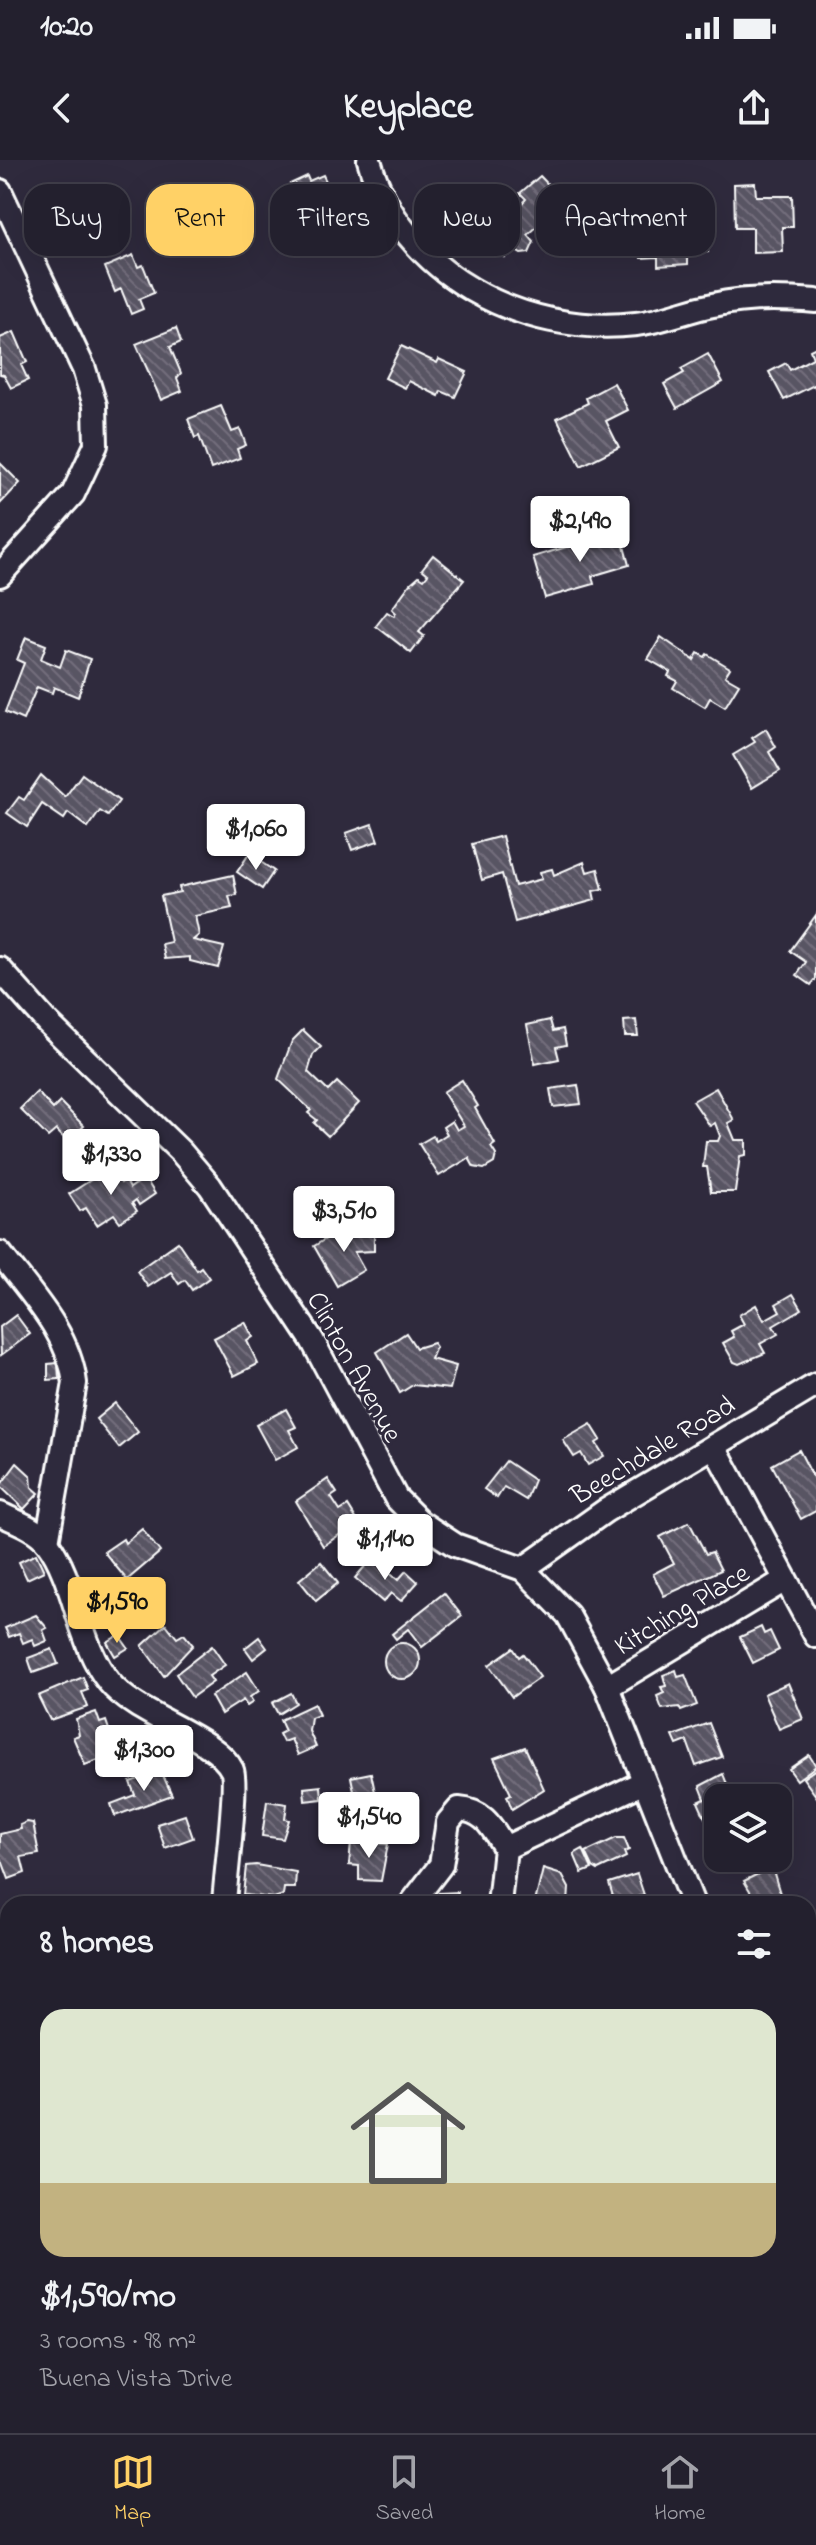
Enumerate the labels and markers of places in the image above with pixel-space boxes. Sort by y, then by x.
pin: $2,490 [515,496,645,564]
pin: $1,060 [191,804,321,872]
pin: $1,330 [46,1129,176,1197]
pin: $3,510 [279,1186,409,1254]
pin: $1,140 [320,1514,450,1582]
pin: $1,590 [52,1577,182,1645]
pin: $1,300 [79,1725,209,1793]
pin: $1,540 [304,1792,434,1860]

